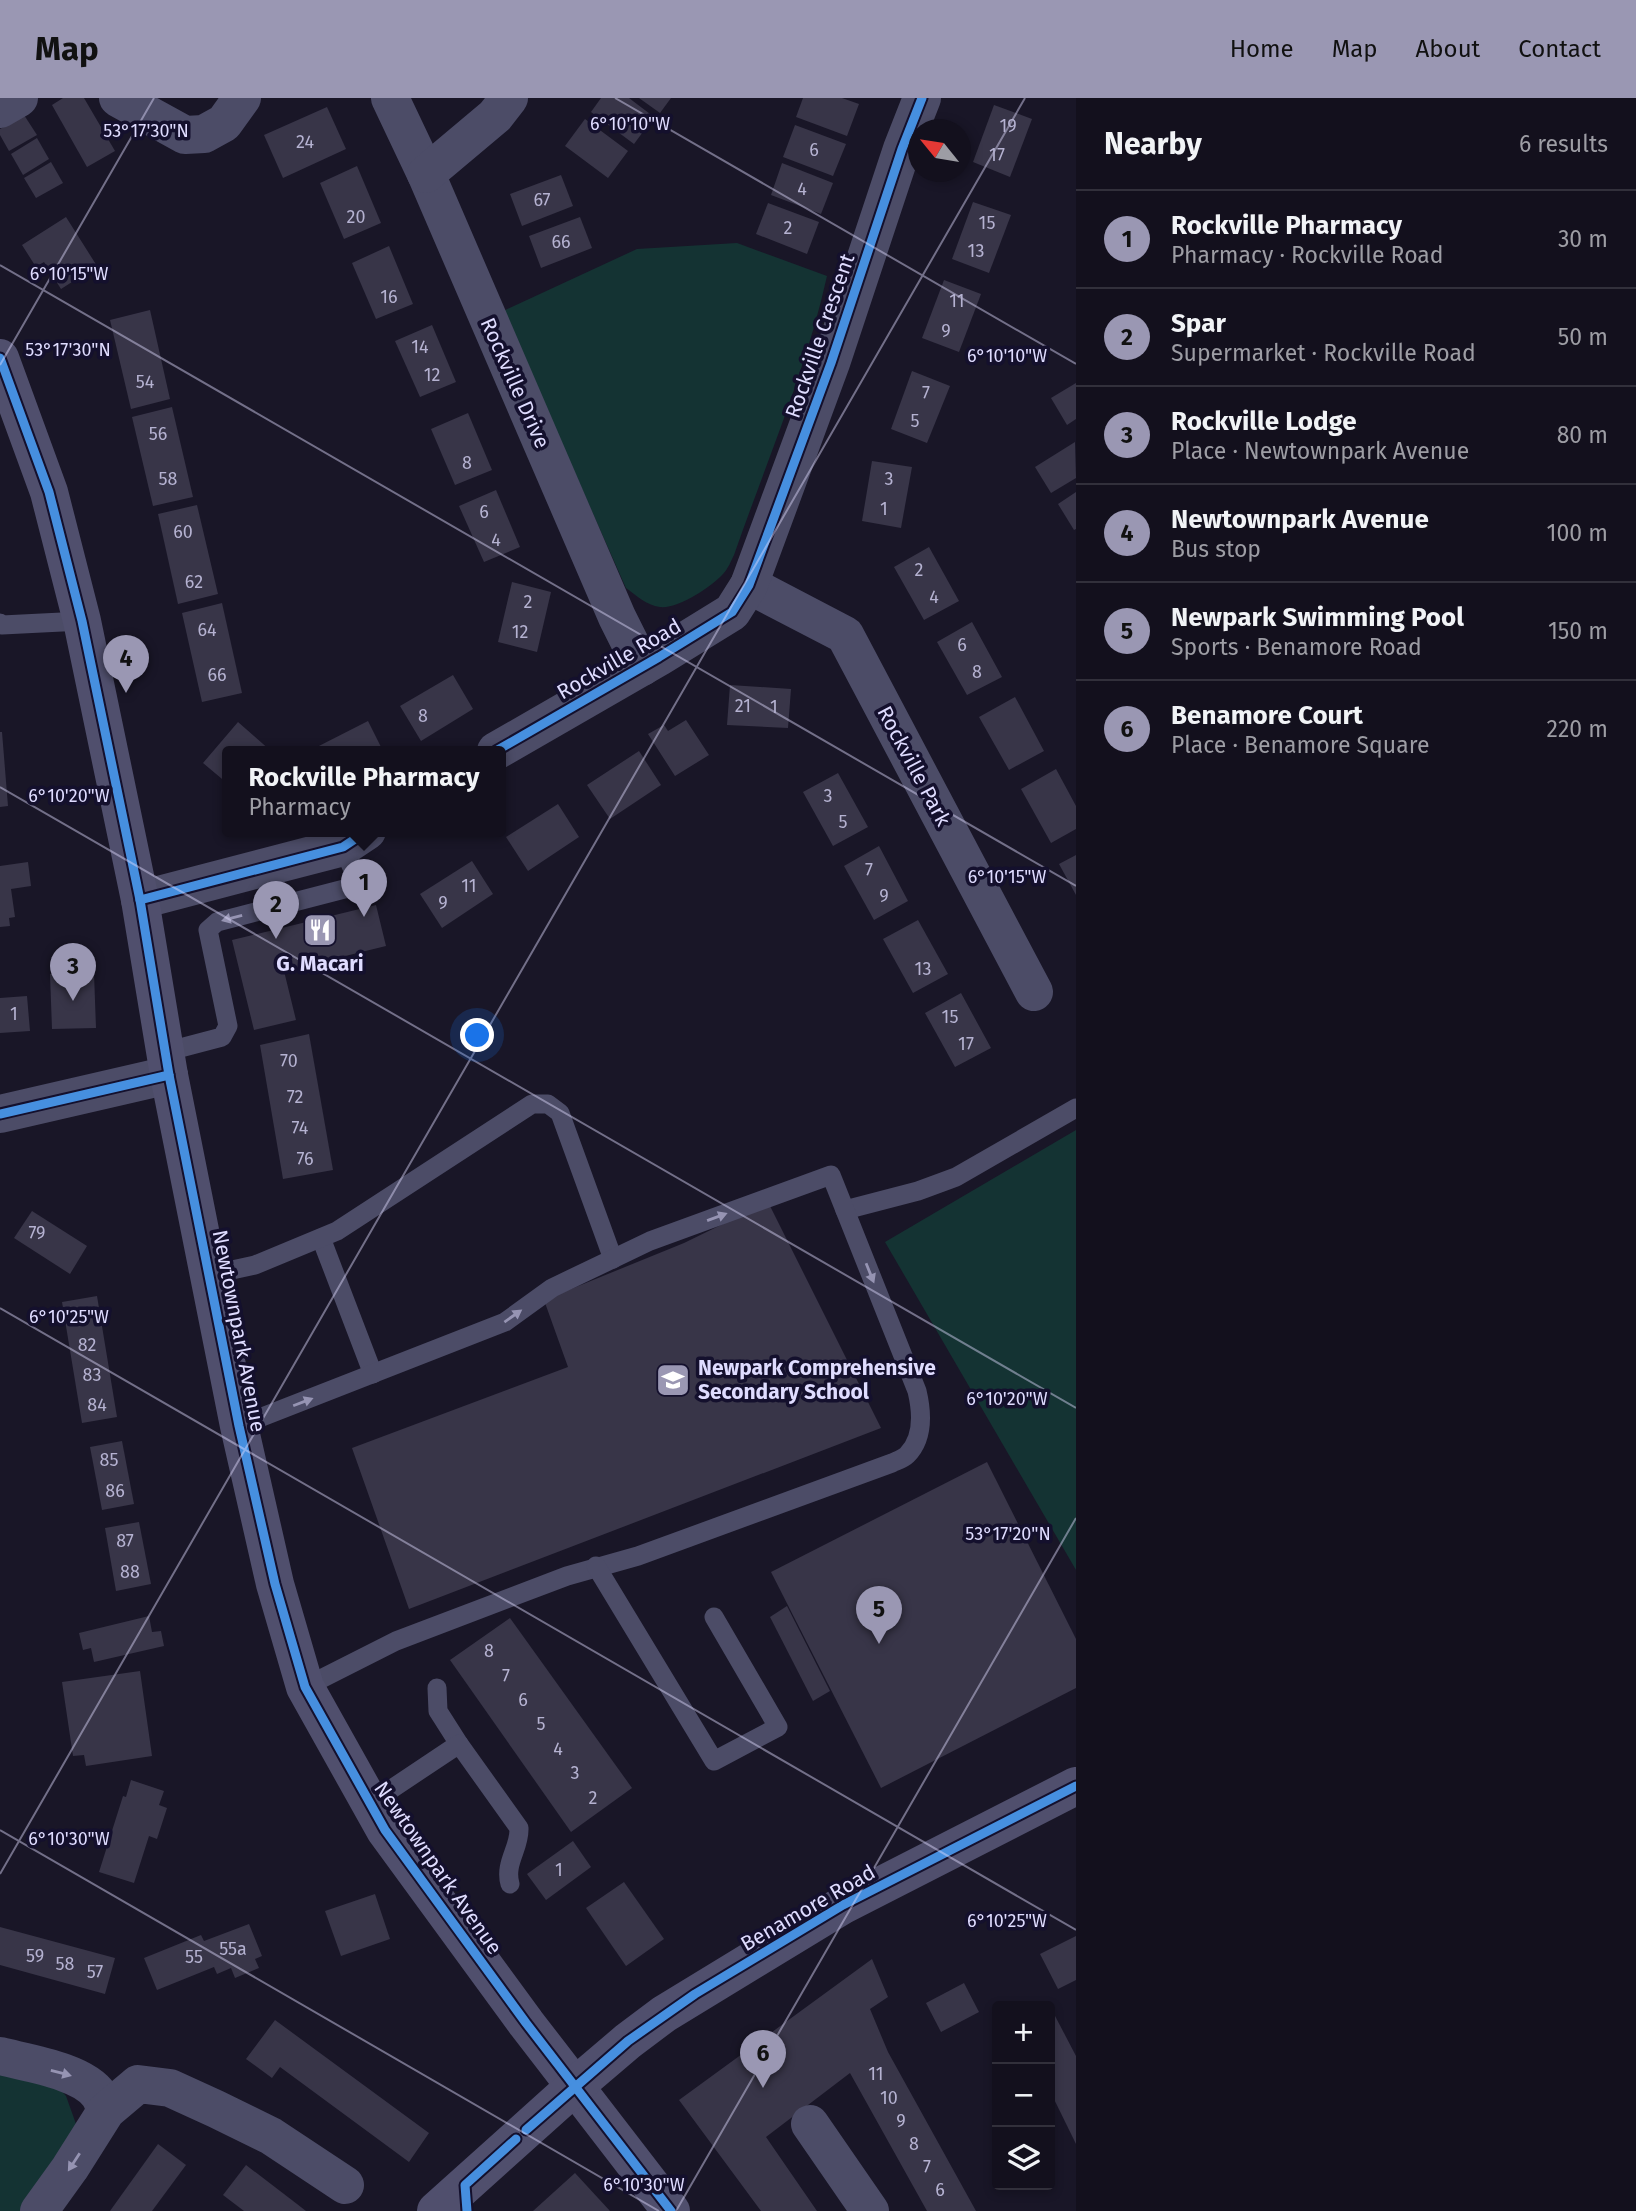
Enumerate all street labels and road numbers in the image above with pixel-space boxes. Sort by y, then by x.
street label: Rockville Crescent [780,250,860,422]
street label: Rockville Drive [475,314,555,452]
street label: Rockville Road [552,613,686,705]
street label: Rockville Park [871,702,957,831]
street label: Newtownpark Avenue [207,1228,271,1434]
street label: Newtownpark Avenue [368,1776,508,1960]
street label: Benamore Road [736,1859,880,1957]

